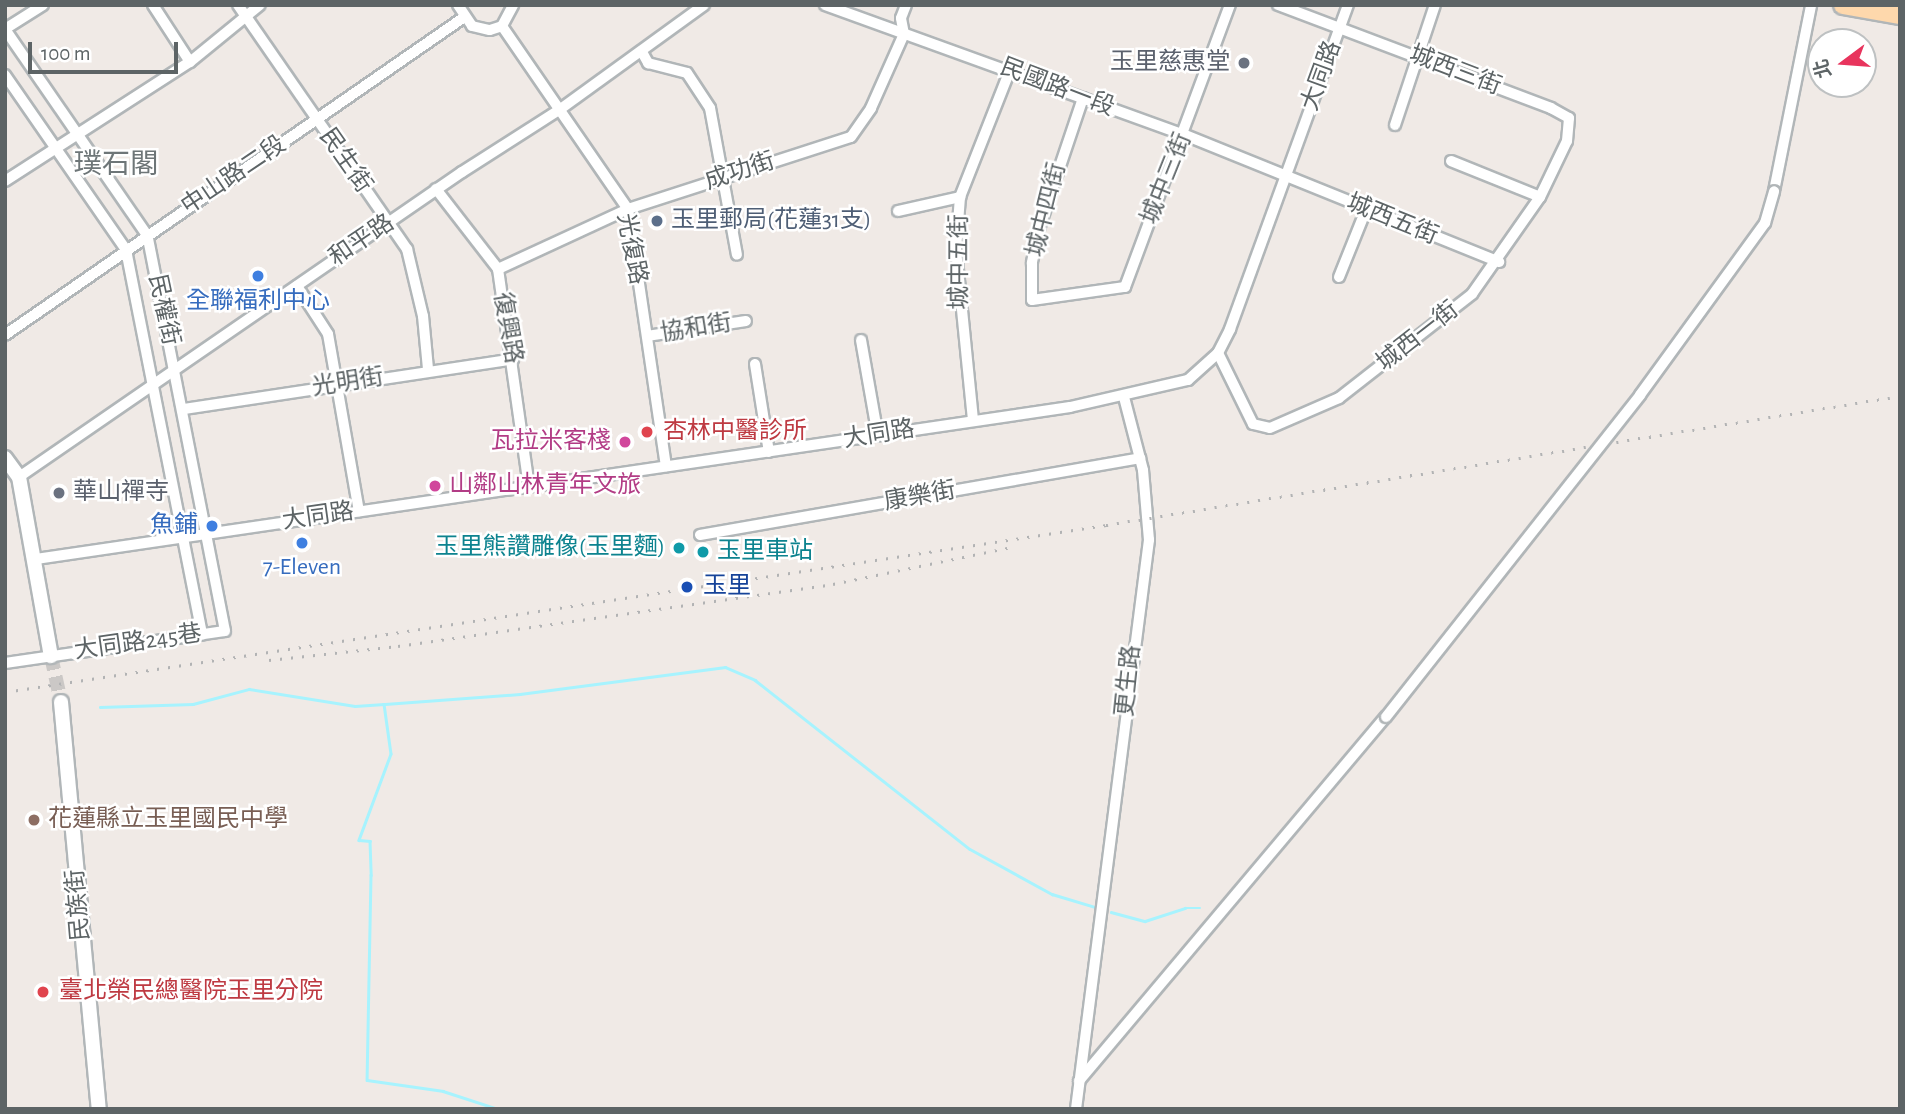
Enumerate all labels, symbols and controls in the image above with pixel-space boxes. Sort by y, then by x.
scale bar [32,28,182,72]
north arrow [1807,28,1877,98]
street label: 大同路 [1296,37,1348,115]
street label: 城西三街 [1405,40,1505,102]
text: 100 m [41,43,91,64]
place label: 玉里慈惠堂 [1110,49,1230,77]
street label: 民國路一段 [996,53,1118,123]
marker: 玉里慈惠堂 [1236,55,1252,71]
text: 北 [1812,57,1835,80]
street label: 民生街 [313,123,377,199]
street label: 城中三街 [1136,129,1198,229]
street label: 中山路二段 [176,131,292,221]
street label: 成功街 [701,147,779,197]
district label: 璞石閣 [74,148,158,182]
street label: 城中四街 [1021,160,1073,260]
street label: 城西五街 [1342,189,1442,251]
place label: 玉里郵局(花蓮31支) [671,207,871,235]
street label: 和平路 [324,209,400,273]
street label: 光復路 [610,211,652,287]
marker: 玉里郵局(花蓮31支) [649,213,665,229]
street label: 城中五街 [946,214,974,310]
marker: 全聯福利中心 [250,268,266,284]
street label: 民權街 [141,272,185,348]
place label: 全聯福利中心 [186,288,330,316]
street label: 復興路 [487,290,527,366]
street label: 城西一街 [1371,296,1465,378]
street label: 協和街 [658,309,734,349]
street label: 光明街 [310,363,386,403]
street label: 大同路 [841,415,917,455]
place label: 杏林中醫診所 [663,418,807,446]
marker: 杏林中醫診所 [637,422,657,442]
place label: 瓦拉米客棧 [491,428,611,456]
marker: 瓦拉米客棧 [617,434,633,450]
place label: 山鄰山林青年文旅 [449,472,641,500]
street label: 康樂街 [882,477,958,517]
marker: 山鄰山林青年文旅 [427,478,443,494]
place label: 華山禪寺 [73,479,169,507]
marker: 華山禪寺 [51,485,67,501]
street label: 大同路 [280,498,356,536]
place label: 魚鋪 [150,512,198,540]
marker: 魚鋪 [204,518,220,534]
place label: 玉里熊讚雕像(玉里麵) [435,534,665,562]
marker: 7-Eleven [294,535,310,551]
place label: 玉里車站 [717,538,813,566]
marker: 玉里熊讚雕像(玉里麵) [671,540,687,556]
marker: 玉里車站 [695,544,711,560]
place label: 7-Eleven [263,554,341,582]
place label: 玉里 [703,573,751,601]
marker: 玉里 [677,577,697,597]
street label: 大同路245巷 [72,620,204,666]
street label: 更生路 [1111,644,1147,718]
place label: 花蓮縣立玉里國民中學 [48,806,288,834]
marker: 花蓮縣立玉里國民中學 [26,812,42,828]
street label: 民族街 [62,868,96,942]
place label: 臺北榮民總醫院玉里分院 [59,978,323,1006]
marker: 臺北榮民總醫院玉里分院 [33,982,53,1002]

